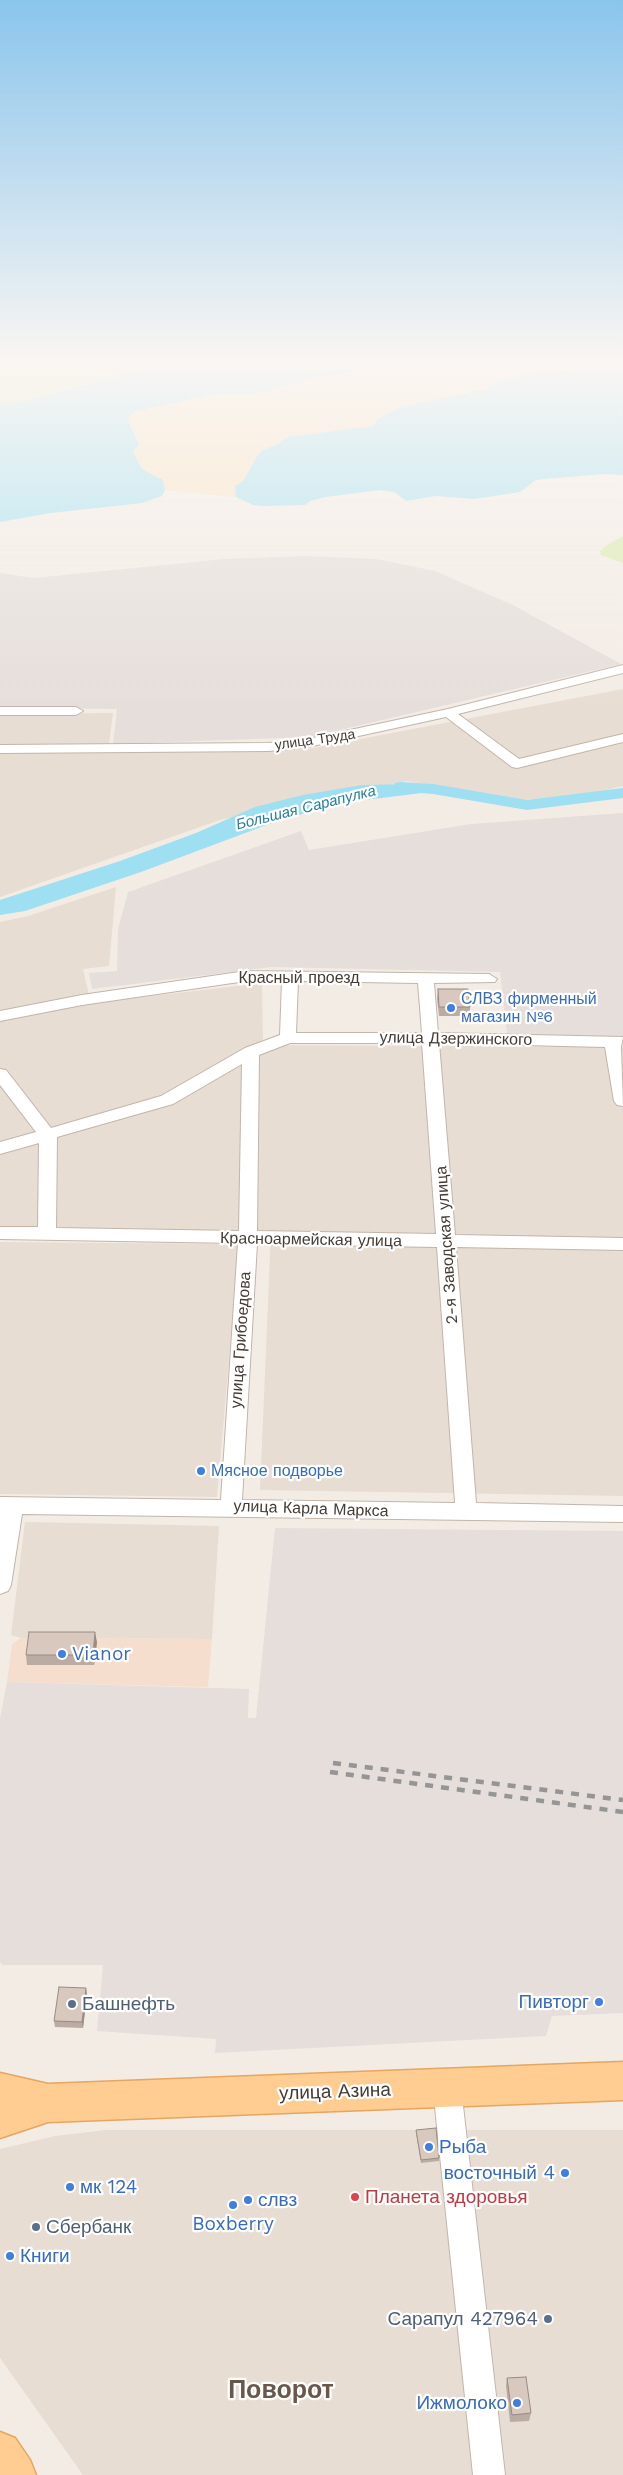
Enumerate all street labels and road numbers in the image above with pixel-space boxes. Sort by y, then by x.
street label: улица Труда [274,726,356,754]
street label: Красный проезд [238,968,360,988]
street label: улица Дзержинского [379,1028,533,1050]
street label: 2-я Заводская улица [432,1165,462,1325]
street label: Красноармейская улица [220,1229,402,1251]
street label: улица Грибоедова [227,1271,255,1409]
street label: улица Карла Маркса [233,1497,389,1521]
street label: улица Азина [279,2079,391,2105]

